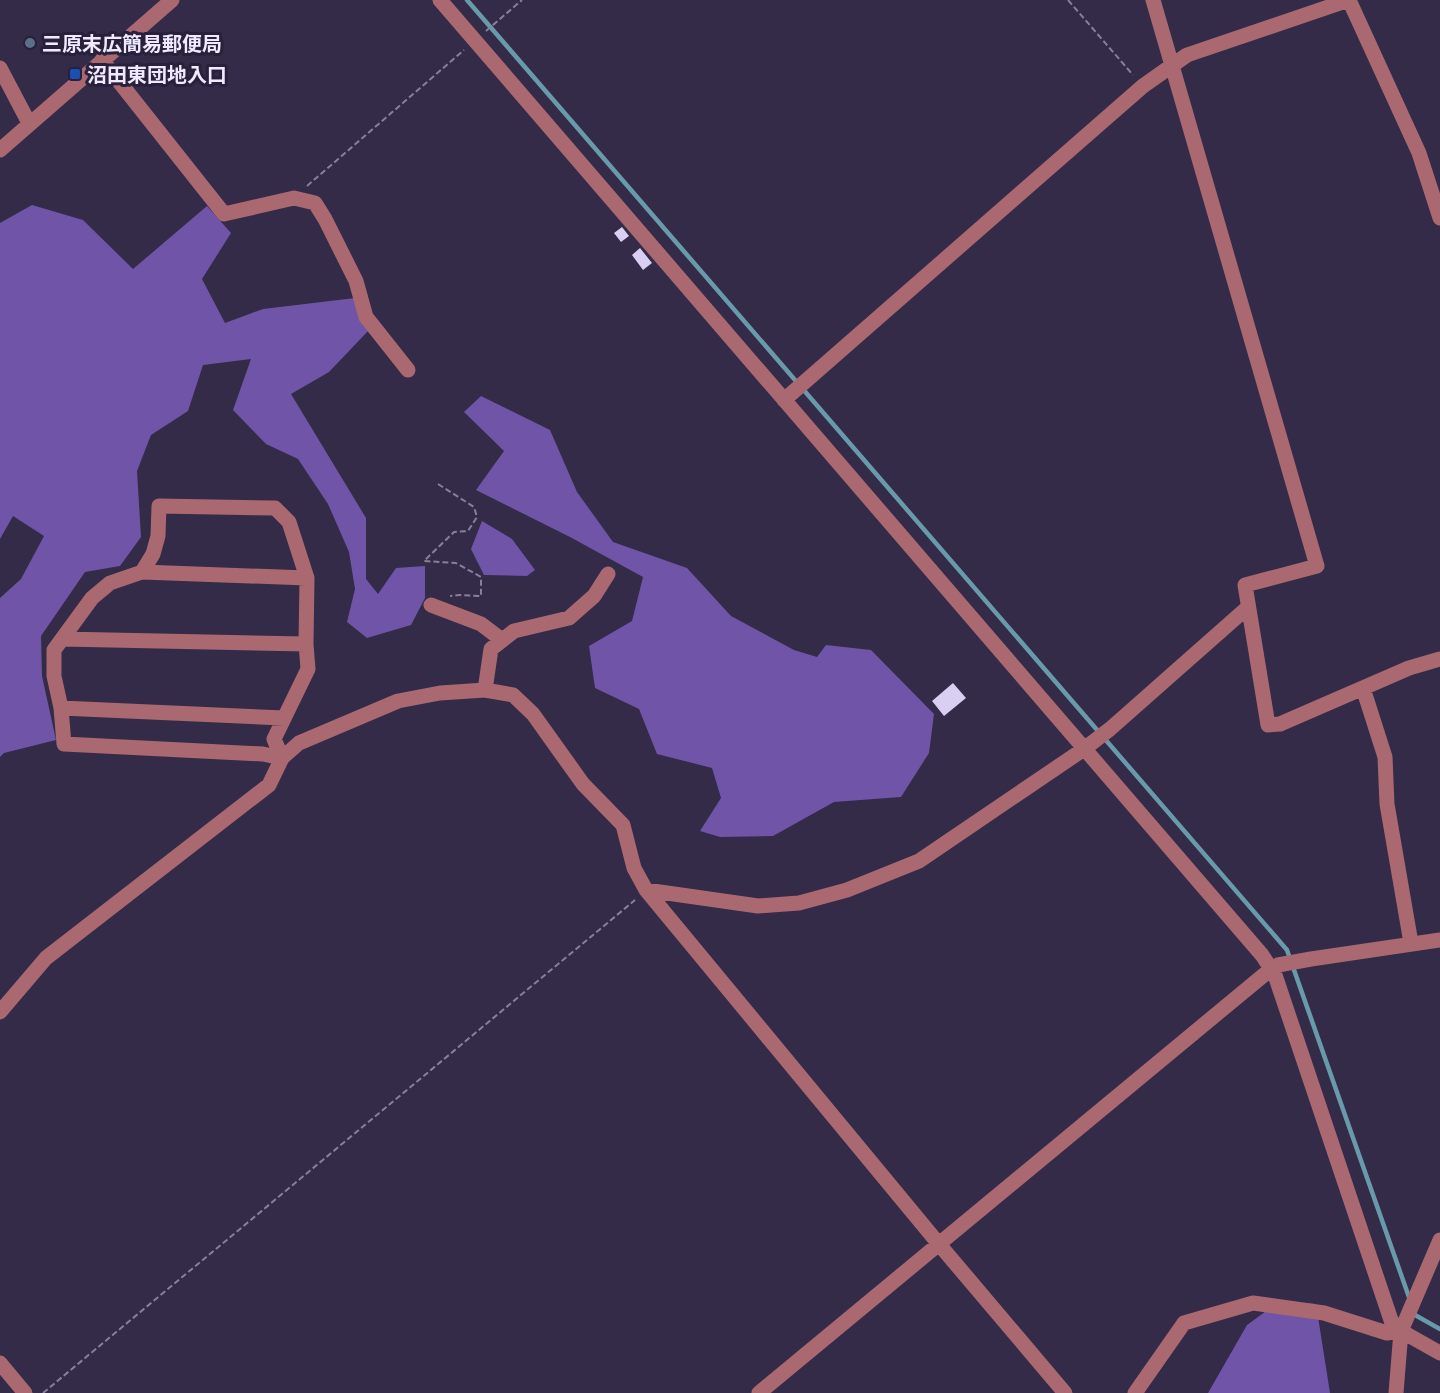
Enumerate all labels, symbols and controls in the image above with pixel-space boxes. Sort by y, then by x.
place label: 三原末広簡易郵便局 [42,30,222,57]
marker: 三原末広簡易郵便局 [23,36,37,50]
place label: 沼田東団地入口 [87,61,227,88]
marker: 沼田東団地入口 [68,67,82,81]

